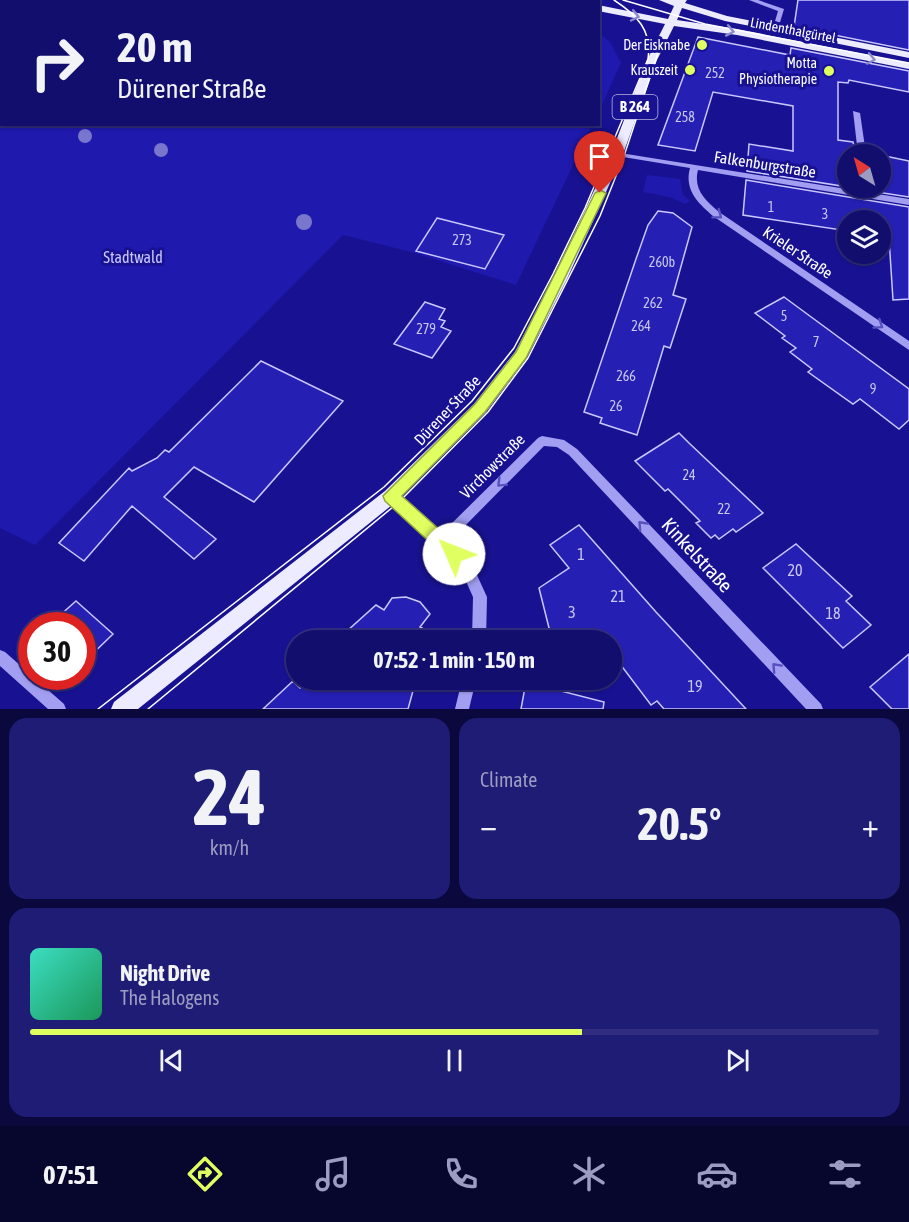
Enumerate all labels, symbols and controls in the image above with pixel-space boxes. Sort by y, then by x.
one-way arrow [630,9,640,22]
street label: Lindenthalgürtel [749,14,837,46]
text: 20 m [117,23,192,71]
icon: right [18,24,96,102]
one-way arrow [725,24,735,37]
place label: Der Eisknabe [623,37,690,53]
marker: Der Eisknabe [695,38,709,52]
one-way arrow [866,52,876,65]
place label: Motta Physiotherapie [739,55,817,87]
place label: Krauszeit [631,62,678,78]
marker: Krauszeit [683,63,697,77]
marker: Motta Physiotherapie [822,64,836,78]
house number: 252 [705,65,725,81]
text: Dürener Straße [117,73,266,104]
road number: B 264 [612,95,658,119]
house number: 258 [675,109,695,125]
pin [574,131,625,193]
icon: arrive [583,140,616,173]
north arrow [837,144,891,198]
map controls [837,144,891,264]
street label: Falkenburgstraße [713,147,817,182]
house number: 1 [768,199,774,215]
house number: 3 [822,206,828,222]
one-way arrow [711,208,722,219]
button: layers [837,210,891,264]
street label: Krieler Straße [760,222,836,282]
house number: 273 [452,232,472,248]
park label: Stadtwald [103,248,163,266]
house number: 260b [649,254,676,270]
house number: 262 [643,295,663,311]
house number: 5 [781,308,787,324]
house number: 264 [631,318,651,334]
one-way arrow [872,318,883,329]
house number: 279 [416,321,436,337]
house number: 7 [813,334,819,350]
house number: 266 [616,368,636,384]
street label: Dürener Straße [410,371,484,449]
house number: 9 [870,381,876,397]
house number: 26 [609,398,623,414]
street label: Virchowstraße [456,430,528,502]
house number: 24 [682,467,696,483]
one-way arrow [497,475,508,486]
house number: 22 [717,501,731,517]
street label: Kinkelstraße [657,513,737,597]
one-way arrow [638,521,649,531]
position arrow [422,522,486,586]
house number: 1 [577,545,585,563]
house number: 20 [787,561,803,579]
house number: 21 [610,587,626,605]
house number: 3 [568,603,576,621]
house number: 18 [825,604,841,622]
speed limit sign: 30 [18,612,96,690]
text: 07:52 · 1 min · 150 m [373,647,535,673]
one-way arrow [772,663,783,673]
house number: 19 [687,677,703,695]
text: 24 [193,752,266,842]
text: Climate [480,768,537,791]
text: 20.5° [638,798,721,850]
text: − [480,806,497,844]
text: + [862,806,879,844]
text: km/h [210,836,249,859]
text: Night Drive [120,960,210,986]
text: The Halogens [120,986,219,1009]
icon: previous [155,1044,188,1077]
icon: pause [438,1044,471,1077]
icon: next [721,1044,754,1077]
icon: directions [184,1153,226,1195]
icon: music [312,1153,354,1195]
icon: phone [440,1153,482,1195]
icon: climate [568,1153,610,1195]
icon: car [696,1153,738,1195]
icon: filters [824,1153,866,1195]
text: 07:51 [43,1159,99,1190]

